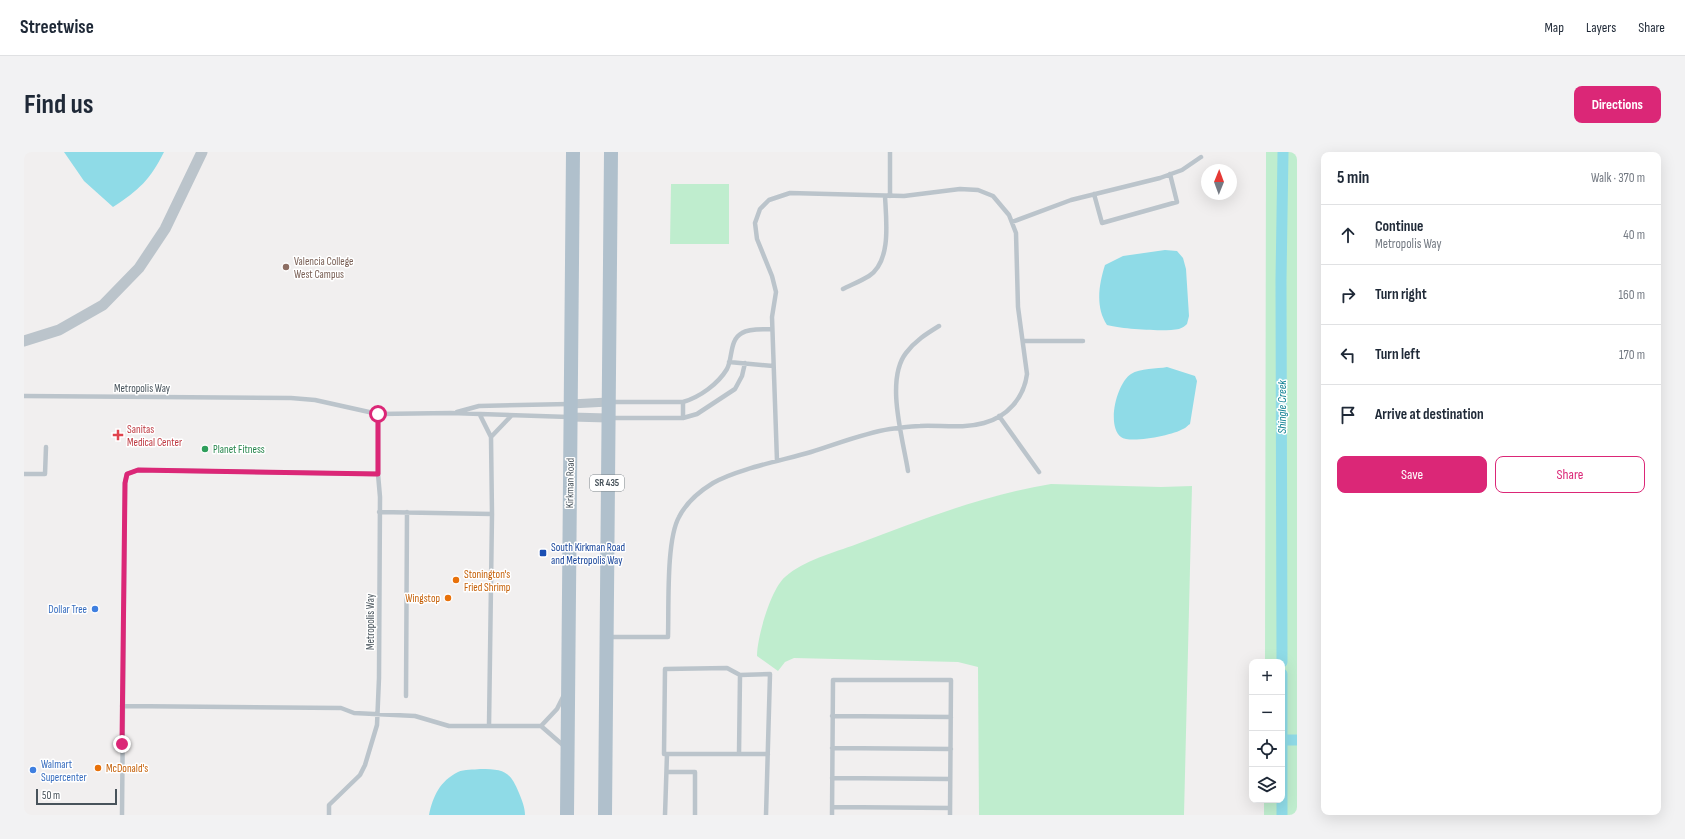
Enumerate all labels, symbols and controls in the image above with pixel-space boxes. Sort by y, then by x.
text: Streetwise [20,16,94,39]
text: Map [1544,19,1564,36]
text: Layers [1586,19,1616,36]
text: Share [1638,19,1665,36]
button: Directions [1574,86,1661,123]
text: Find us [24,88,93,121]
north arrow [1201,164,1237,200]
text: 5 min [1337,168,1369,188]
text: Walk · 370 m [1591,170,1645,186]
text: Continue [1375,217,1424,236]
icon: ahead [1337,224,1359,246]
text: 40 m [1623,227,1645,243]
text: Metropolis Way [1375,236,1441,252]
place label: Valencia College West Campus [294,255,354,281]
marker: Valencia College West Campus [281,262,291,272]
icon: right [1337,284,1359,306]
text: Turn right [1375,285,1427,304]
text: 160 m [1619,287,1645,303]
icon: left [1337,344,1359,366]
text: Turn left [1375,345,1420,364]
text: 170 m [1619,347,1645,363]
water label: Shingle Creek [1275,380,1290,434]
street label: Metropolis Way [114,382,171,395]
icon: arrive [1337,404,1359,426]
route start [369,405,387,423]
text: Arrive at destination [1375,405,1484,424]
place label: Sanitas Medical Center [127,423,182,449]
marker: Sanitas Medical Center [112,429,124,441]
place label: Planet Fitness [213,443,265,456]
marker: Planet Fitness [200,444,210,454]
button: Save [1337,456,1487,493]
button: Share [1495,456,1645,493]
street label: Kirkman Road [563,457,577,508]
road number: SR 435 [590,475,624,491]
place label: South Kirkman Road and Metropolis Way [551,541,626,567]
marker: South Kirkman Road and Metropolis Way [538,548,548,558]
place label: Stonington's Fried Shrimp [464,568,510,594]
marker: Stonington's Fried Shrimp [451,575,461,585]
place label: Wingstop [405,592,440,605]
street label: Metropolis Way [364,593,377,650]
marker: Wingstop [443,593,453,603]
place label: Dollar Tree [48,603,87,616]
marker: Dollar Tree [90,604,100,614]
map controls [1249,659,1285,803]
button: + [1249,659,1285,695]
button: − [1249,695,1285,731]
button: locate [1249,731,1285,767]
route end [113,735,131,753]
place label: Walmart Supercenter [41,758,87,784]
place label: McDonald's [106,762,148,775]
marker: McDonald's [93,763,103,773]
marker: Walmart Supercenter [28,765,38,775]
button: layers [1249,767,1285,803]
scale bar [36,787,117,806]
text: 50 m [42,789,60,802]

